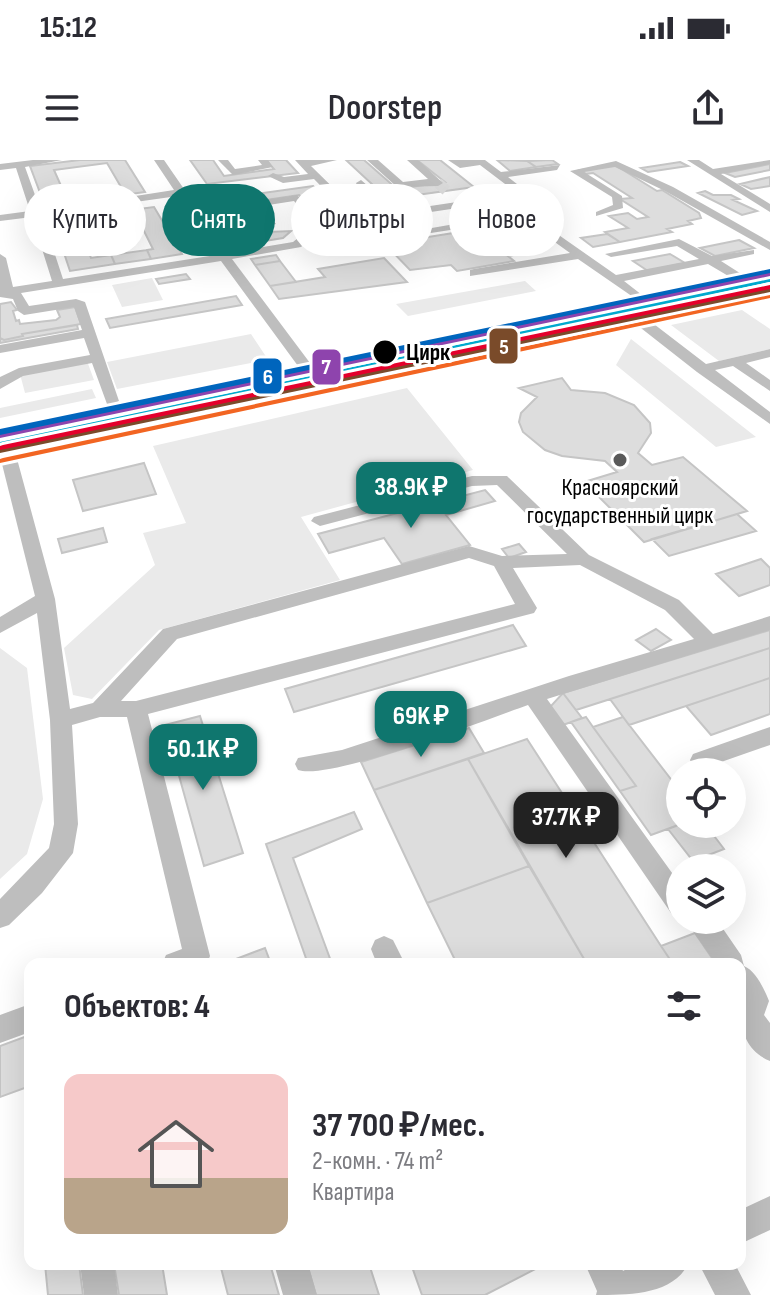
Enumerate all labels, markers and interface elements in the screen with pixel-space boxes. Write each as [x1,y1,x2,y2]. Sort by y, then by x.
text: 15:12 [40,10,97,46]
icon: menu [40,86,84,130]
icon: share [686,86,730,130]
text: Doorstep [328,87,442,130]
chip: Купить [24,184,146,256]
chip: Снять [162,184,275,256]
chip: Фильтры [291,184,433,256]
chip: Новое [449,184,564,256]
line badge: 5 [488,327,519,365]
text: 5 [499,334,509,361]
marker: Цирк [371,338,399,366]
place label: Цирк [406,338,451,367]
line badge: 7 [311,348,342,386]
text: 7 [321,354,331,381]
line badge: 6 [252,357,283,395]
text: 6 [263,364,273,391]
marker: Красноярский государственный цирк [611,451,629,469]
pin: 38.9K ₽ [337,462,485,530]
text: 38.9K ₽ [374,472,448,503]
place label: Красноярский государственный цирк [527,473,714,530]
pin: 69K ₽ [365,691,477,759]
text: 69K ₽ [393,701,449,732]
pin: 50.1K ₽ [129,724,277,792]
text: 50.1K ₽ [167,734,239,765]
map controls [666,758,746,934]
button: locate [666,758,746,838]
pin: 37.7K ₽ [492,792,640,860]
text: 37.7K ₽ [531,802,601,833]
button: layers [666,854,746,934]
icon: filters [662,984,706,1028]
text: Объектов: 4 [64,986,210,1027]
text: 37 700 ₽/мес. [312,1105,485,1146]
icon: home [128,1106,224,1202]
text: 2-комн. · 74 m² [312,1146,443,1177]
text: Квартира [312,1177,395,1208]

